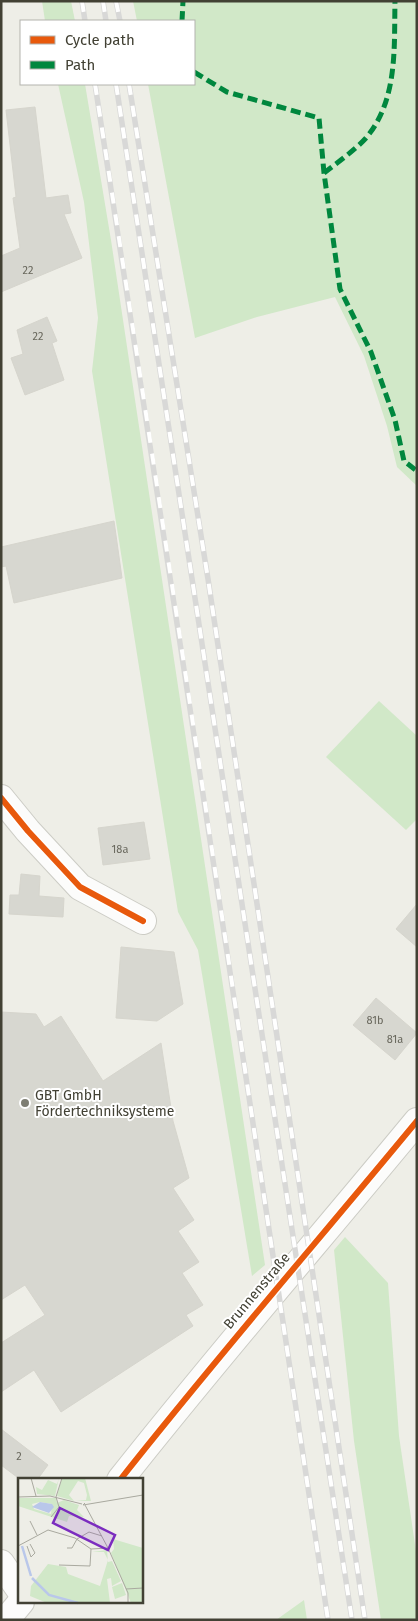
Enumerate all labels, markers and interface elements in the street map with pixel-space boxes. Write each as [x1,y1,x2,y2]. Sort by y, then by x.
legend [20,20,195,85]
text: Cycle path [65,31,135,49]
text: Path [65,56,95,74]
house number: 22 [23,264,33,277]
house number: 22 [33,330,43,343]
house number: 18a [112,843,128,856]
house number: 81b [366,1014,384,1027]
house number: 81a [387,1033,403,1046]
place label: GBT GmbH Fördertechniksysteme [35,1087,174,1120]
marker: GBT GmbH Fördertechniksysteme [19,1097,31,1109]
street label: Brunnenstraße [220,1249,294,1333]
house number: 2 [16,1450,22,1463]
inset map [18,1478,142,1604]

